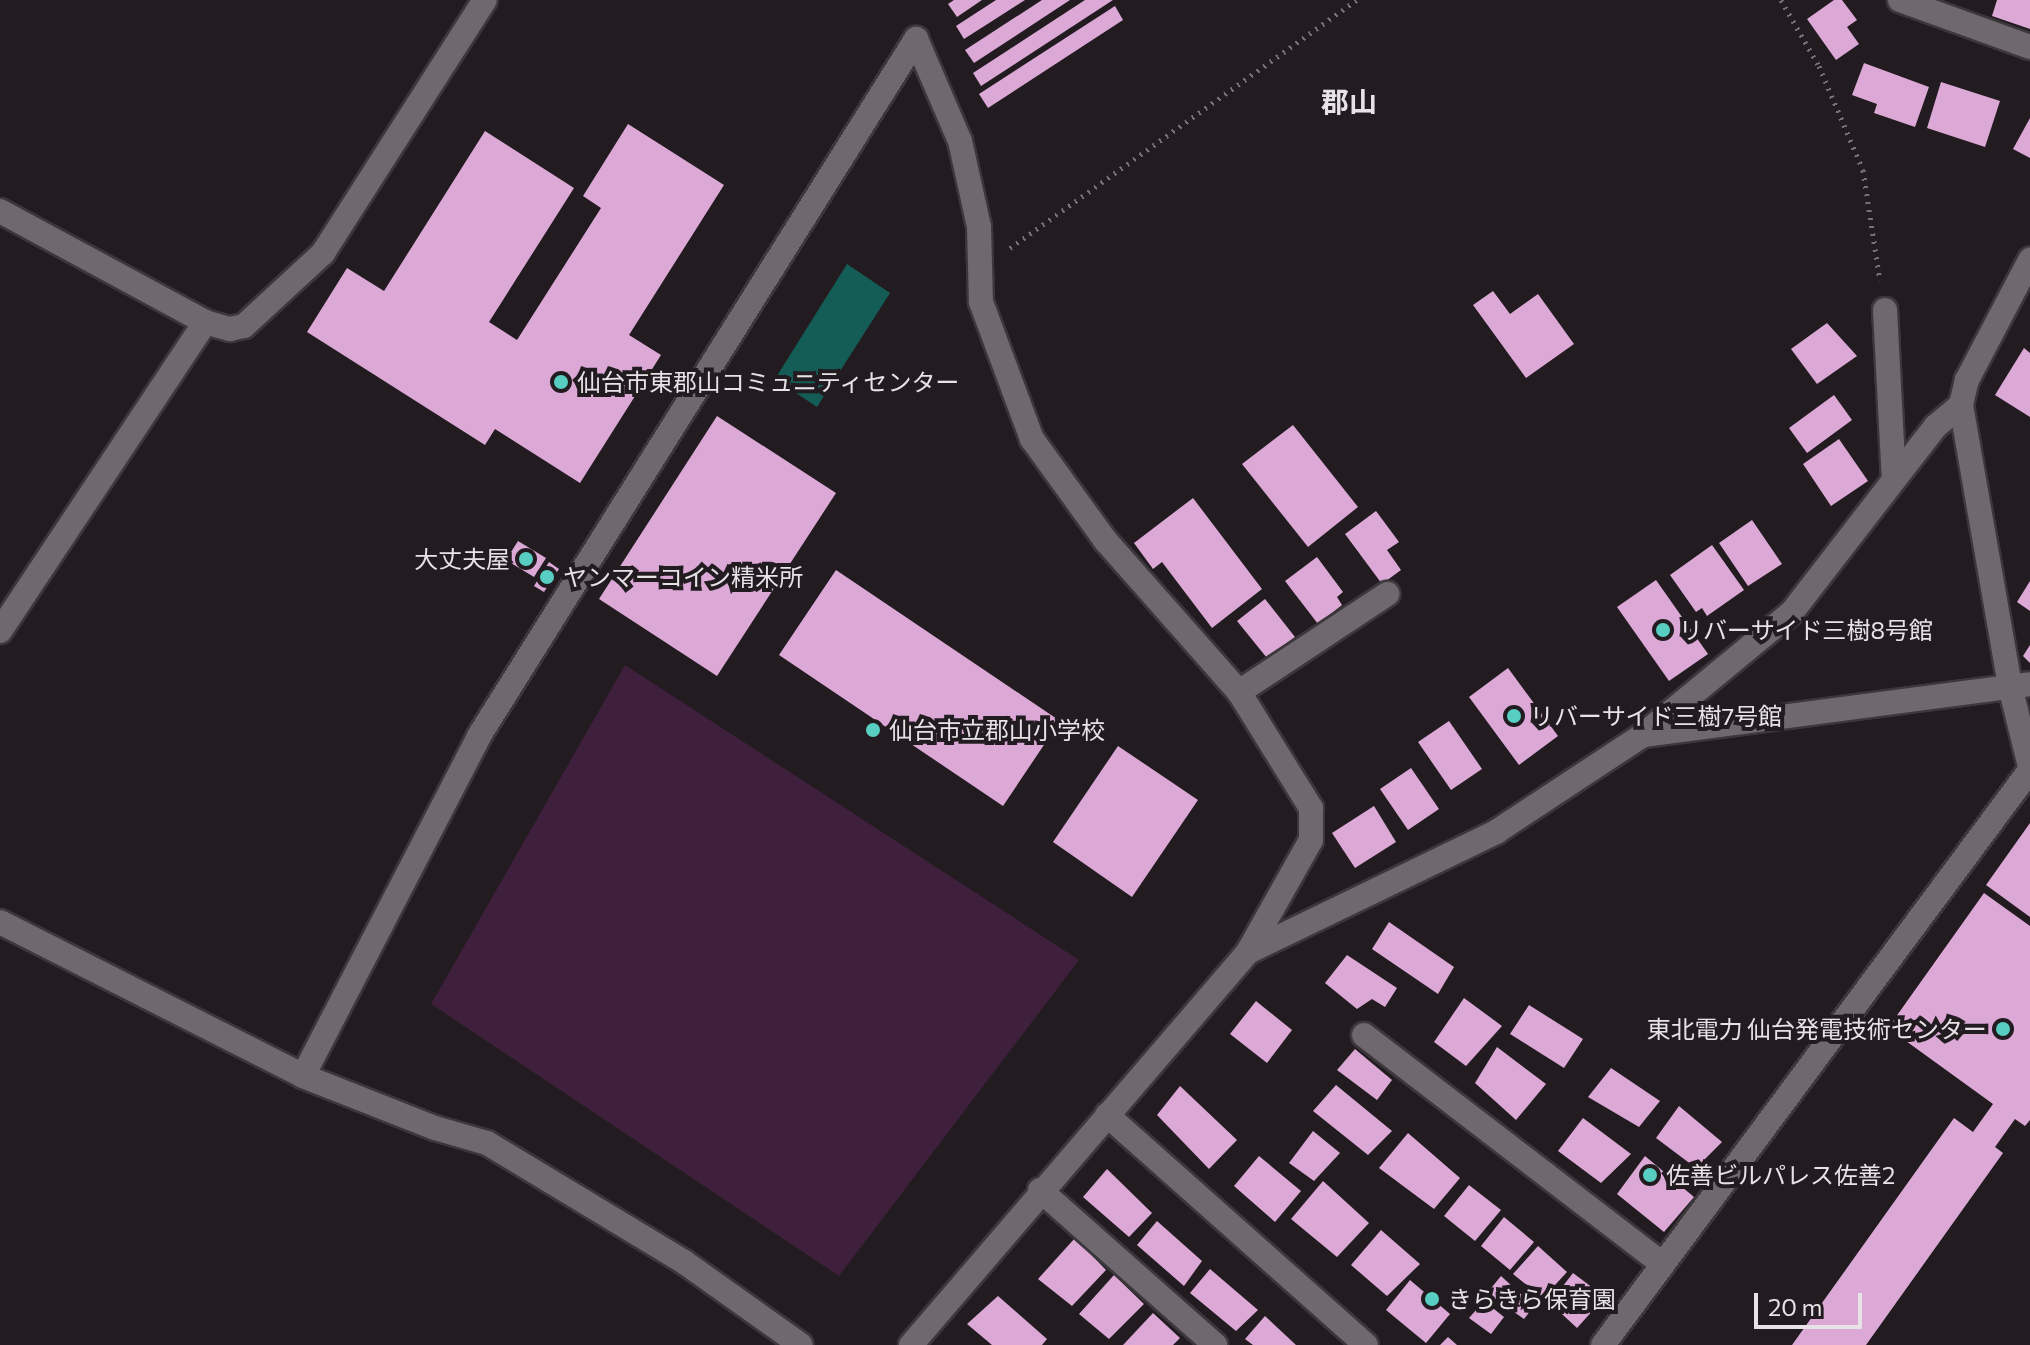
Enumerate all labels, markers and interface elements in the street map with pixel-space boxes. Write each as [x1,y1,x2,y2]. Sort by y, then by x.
district label: 郡山 [1321,84,1377,118]
place label: 仙台市東郡山コミュニティセンター [577,368,961,396]
marker: 仙台市東郡山コミュニティセンター [552,373,570,391]
place label: 大丈夫屋 [414,545,510,573]
marker: 大丈夫屋 [517,550,535,568]
place label: ヤンマーコイン精米所 [563,563,803,591]
marker: ヤンマーコイン精米所 [538,568,556,586]
place label: リバーサイド三樹8号館 [1679,616,1934,644]
marker: リバーサイド三樹8号館 [1654,621,1672,639]
place label: リバーサイド三樹7号館 [1530,702,1783,730]
marker: リバーサイド三樹7号館 [1505,707,1523,725]
place label: 仙台市立郡山小学校 [889,716,1105,744]
marker: 仙台市立郡山小学校 [864,721,882,739]
place label: 東北電力 仙台発電技術センター [1646,1015,1987,1043]
marker: 東北電力 仙台発電技術センター [1994,1020,2012,1038]
place label: 佐善ビルパレス佐善2 [1666,1161,1895,1189]
marker: 佐善ビルパレス佐善2 [1641,1166,1659,1184]
scale bar [1758,1277,1866,1327]
place label: きらきら保育園 [1448,1285,1616,1313]
marker: きらきら保育園 [1423,1290,1441,1308]
text: 20 m [1768,1292,1822,1321]

